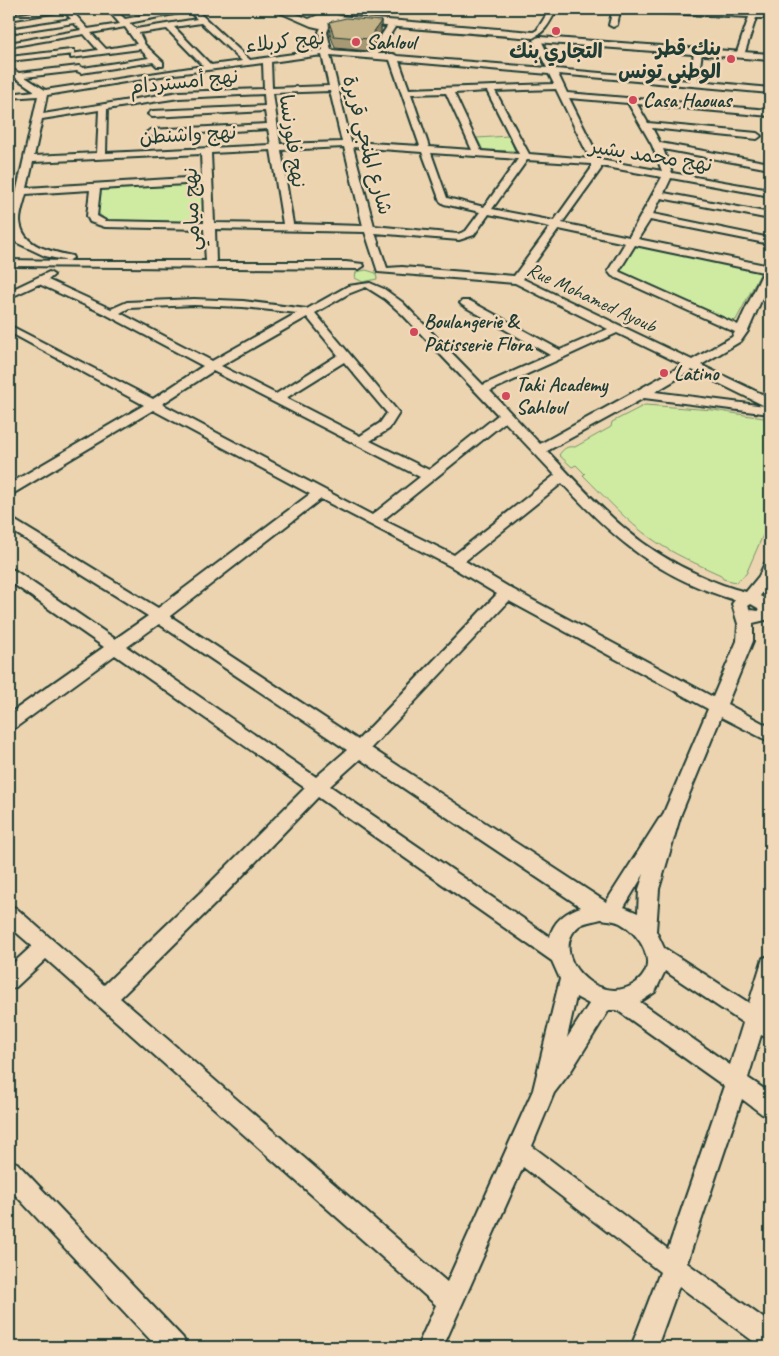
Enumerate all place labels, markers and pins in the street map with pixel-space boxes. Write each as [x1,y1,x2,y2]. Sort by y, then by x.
marker: التجاري بنك [550,25,562,37]
place label: Sahloul [366,30,419,55]
marker: Sahloul [350,36,362,48]
place label: بنك قطر الوطني تونس [618,36,721,89]
place label: التجاري بنك [509,39,603,67]
marker: بنك قطر الوطني تونس [725,53,737,65]
place label: Casa Haouas [643,88,733,113]
marker: Casa Haouas [627,94,639,106]
place label: Boulangerie & Pâtisserie Flora [424,309,533,357]
marker: Boulangerie & Pâtisserie Flora [408,326,420,338]
place label: Latino [674,361,720,386]
marker: Latino [658,367,670,379]
place label: Taki Academy Sahloul [516,372,609,420]
marker: Taki Academy Sahloul [500,390,512,402]

